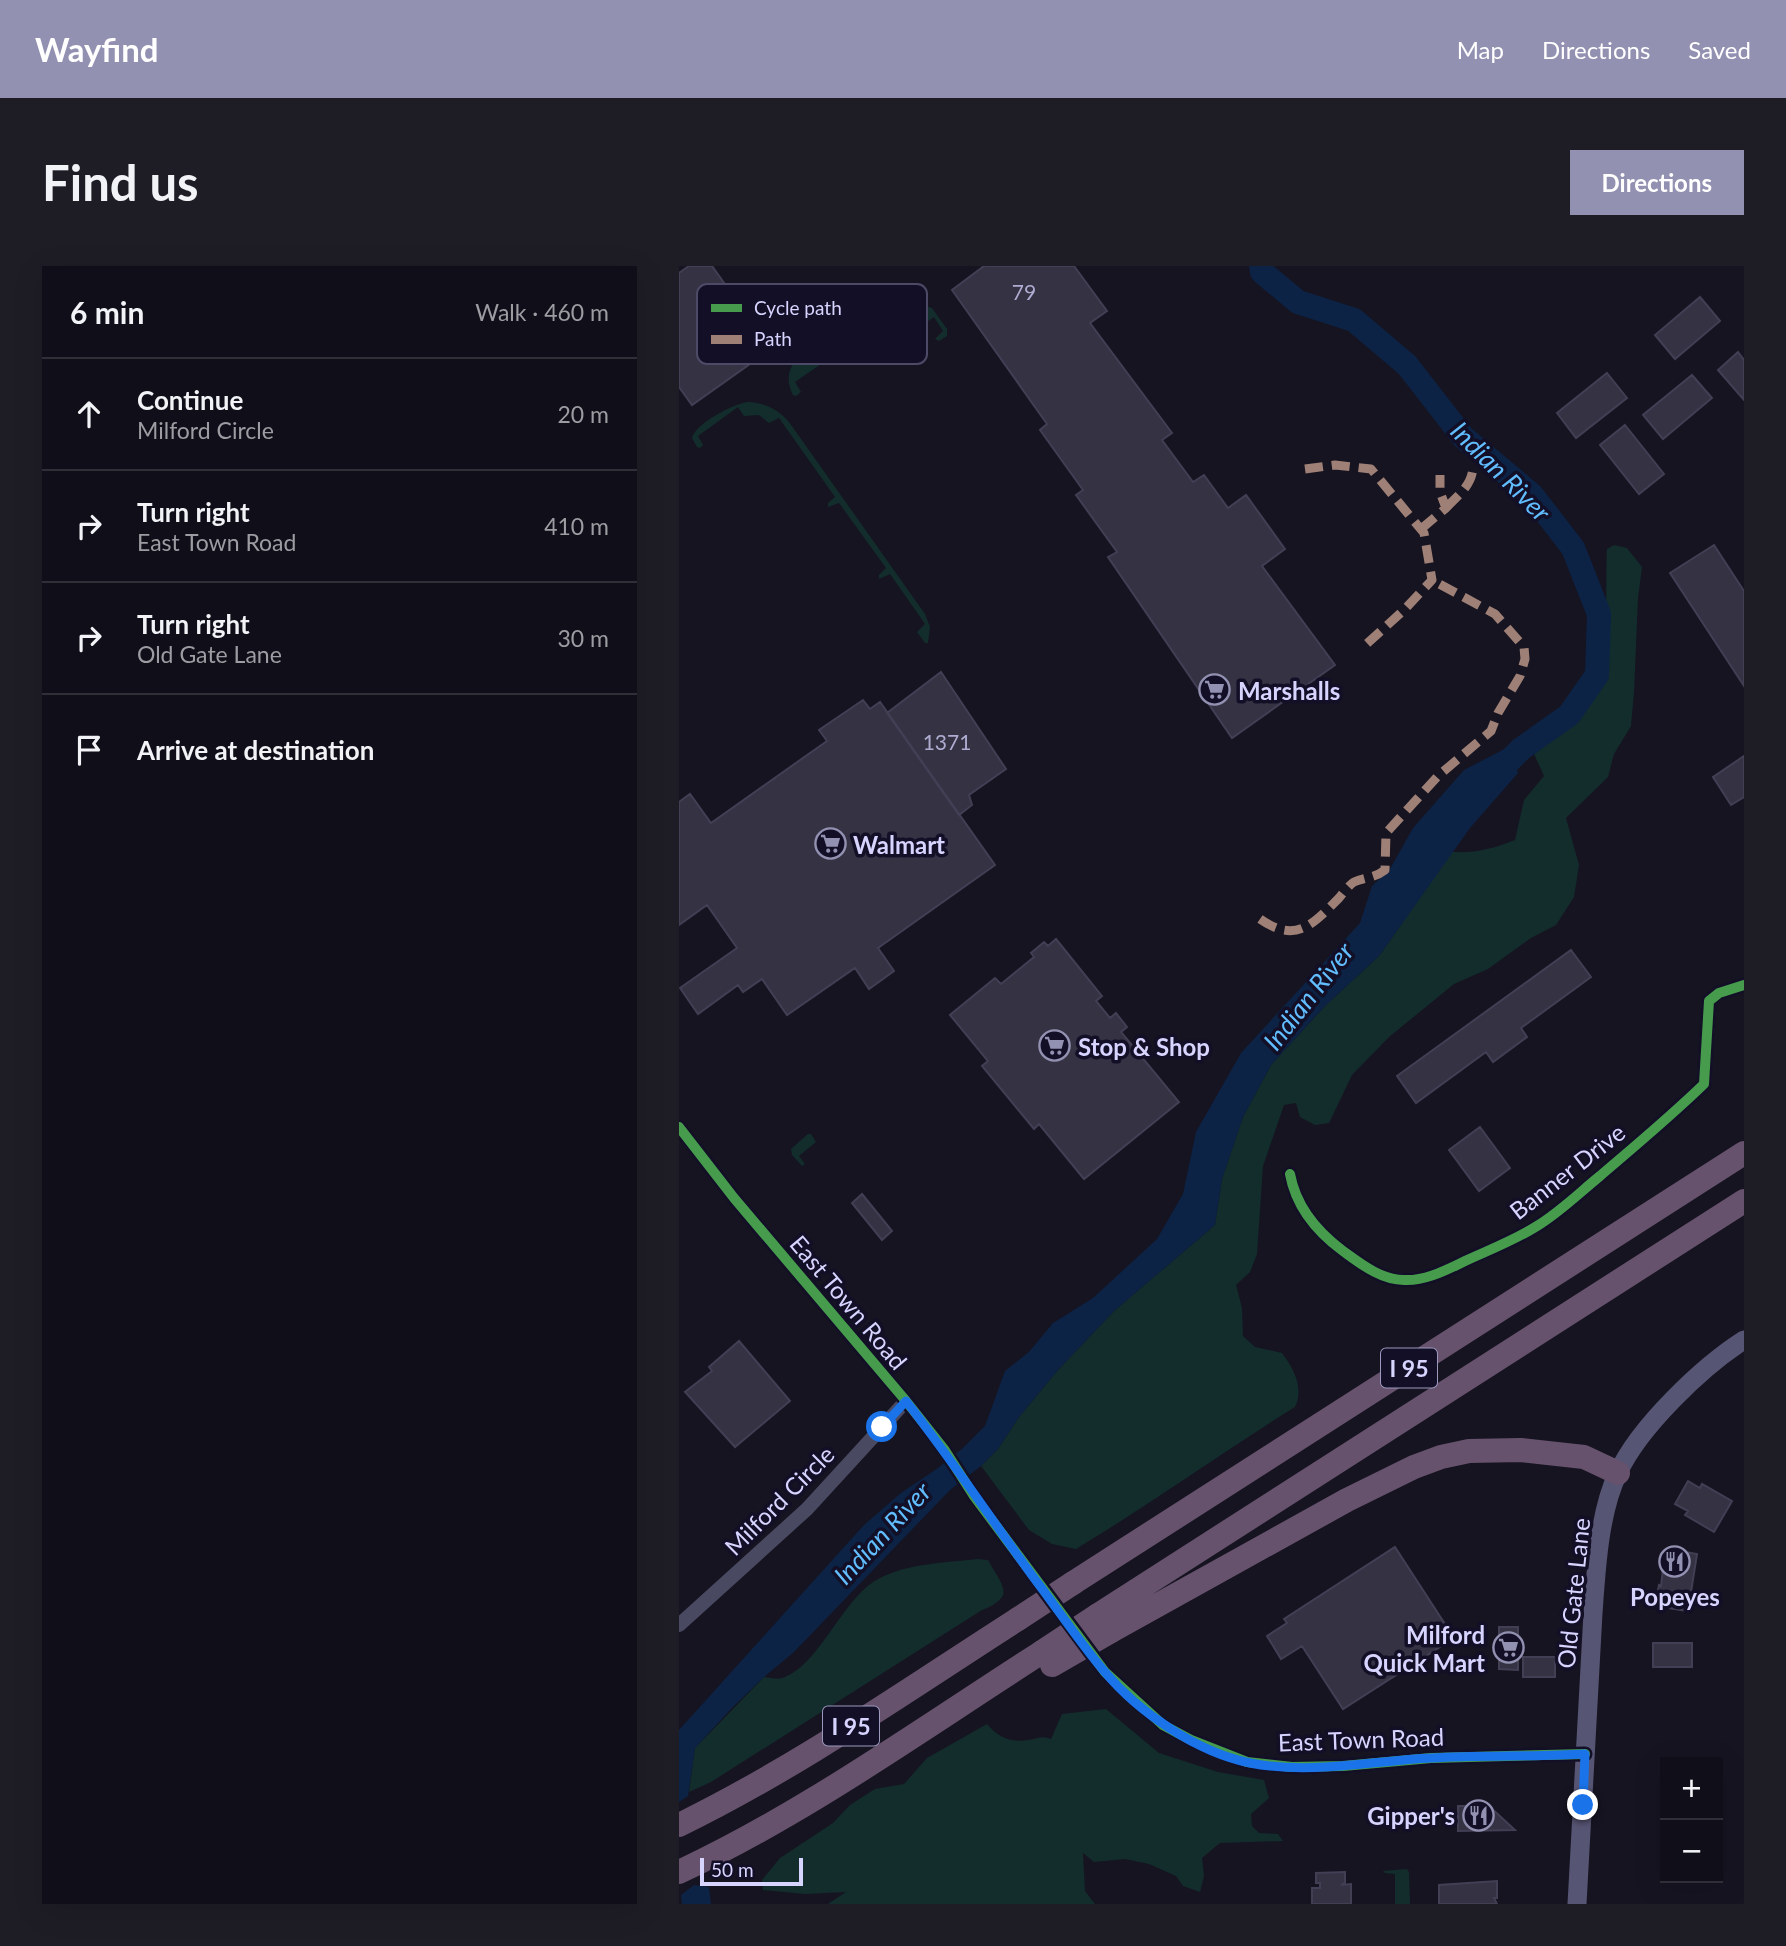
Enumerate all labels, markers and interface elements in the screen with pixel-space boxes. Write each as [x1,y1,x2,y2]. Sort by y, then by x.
text: Wayfind [35,29,159,69]
text: Map [1457,35,1504,64]
text: Directions [1542,35,1650,64]
text: Saved [1688,35,1751,64]
button: Directions [1570,150,1744,215]
text: Find us [42,153,199,211]
house number: 79 [1012,279,1036,304]
legend [697,284,927,364]
text: 6 min [70,294,144,330]
text: Cycle path [754,296,842,319]
text: Walk · 460 m [475,298,609,326]
text: Path [754,327,792,350]
text: Continue [137,384,243,416]
icon: ahead [70,395,108,433]
text: 20 m [558,400,609,428]
water label: Indian River [1444,414,1558,528]
text: Milford Circle [137,416,274,444]
text: Turn right [137,496,250,528]
icon: right [70,507,108,545]
text: 410 m [544,512,609,540]
text: East Town Road [137,528,296,556]
text: Turn right [137,608,250,640]
icon: right [70,619,108,657]
text: 30 m [558,624,609,652]
text: Old Gate Lane [137,640,282,668]
supermarket icon: Marshalls [1198,673,1232,707]
place label: Marshalls [1238,676,1340,705]
house number: 1371 [923,729,971,754]
icon: arrive [70,731,108,769]
text: Arrive at destination [137,734,374,766]
supermarket icon: Walmart [813,827,847,861]
place label: Walmart [853,830,945,859]
water label: Indian River [1256,935,1361,1056]
supermarket icon: Stop & Shop [1038,1029,1072,1063]
place label: Stop & Shop [1078,1032,1210,1061]
street label: Banner Drive [1504,1117,1630,1225]
street label: East Town Road [784,1229,914,1375]
road number: I 95 [1381,1348,1437,1387]
route start [866,1411,897,1442]
street label: Milford Circle [718,1439,840,1561]
water label: Indian River [827,1475,938,1591]
street label: Old Gate Lane [1551,1516,1595,1670]
restaurant icon: Popeyes [1658,1545,1692,1579]
place label: Popeyes [1630,1582,1720,1611]
place label: Milford Quick Mart [1363,1620,1485,1677]
supermarket icon: Milford Quick Mart [1491,1631,1525,1665]
road number: I 95 [823,1707,879,1746]
street label: East Town Road [1277,1722,1445,1756]
map controls [1660,1757,1723,1883]
button: + [1660,1757,1723,1820]
route end [1567,1789,1598,1820]
restaurant icon: Gipper's [1461,1798,1495,1832]
place label: Gipper's [1367,1801,1455,1830]
button: − [1660,1820,1723,1883]
scale bar [700,1855,803,1887]
text: 50 m [711,1858,754,1881]

